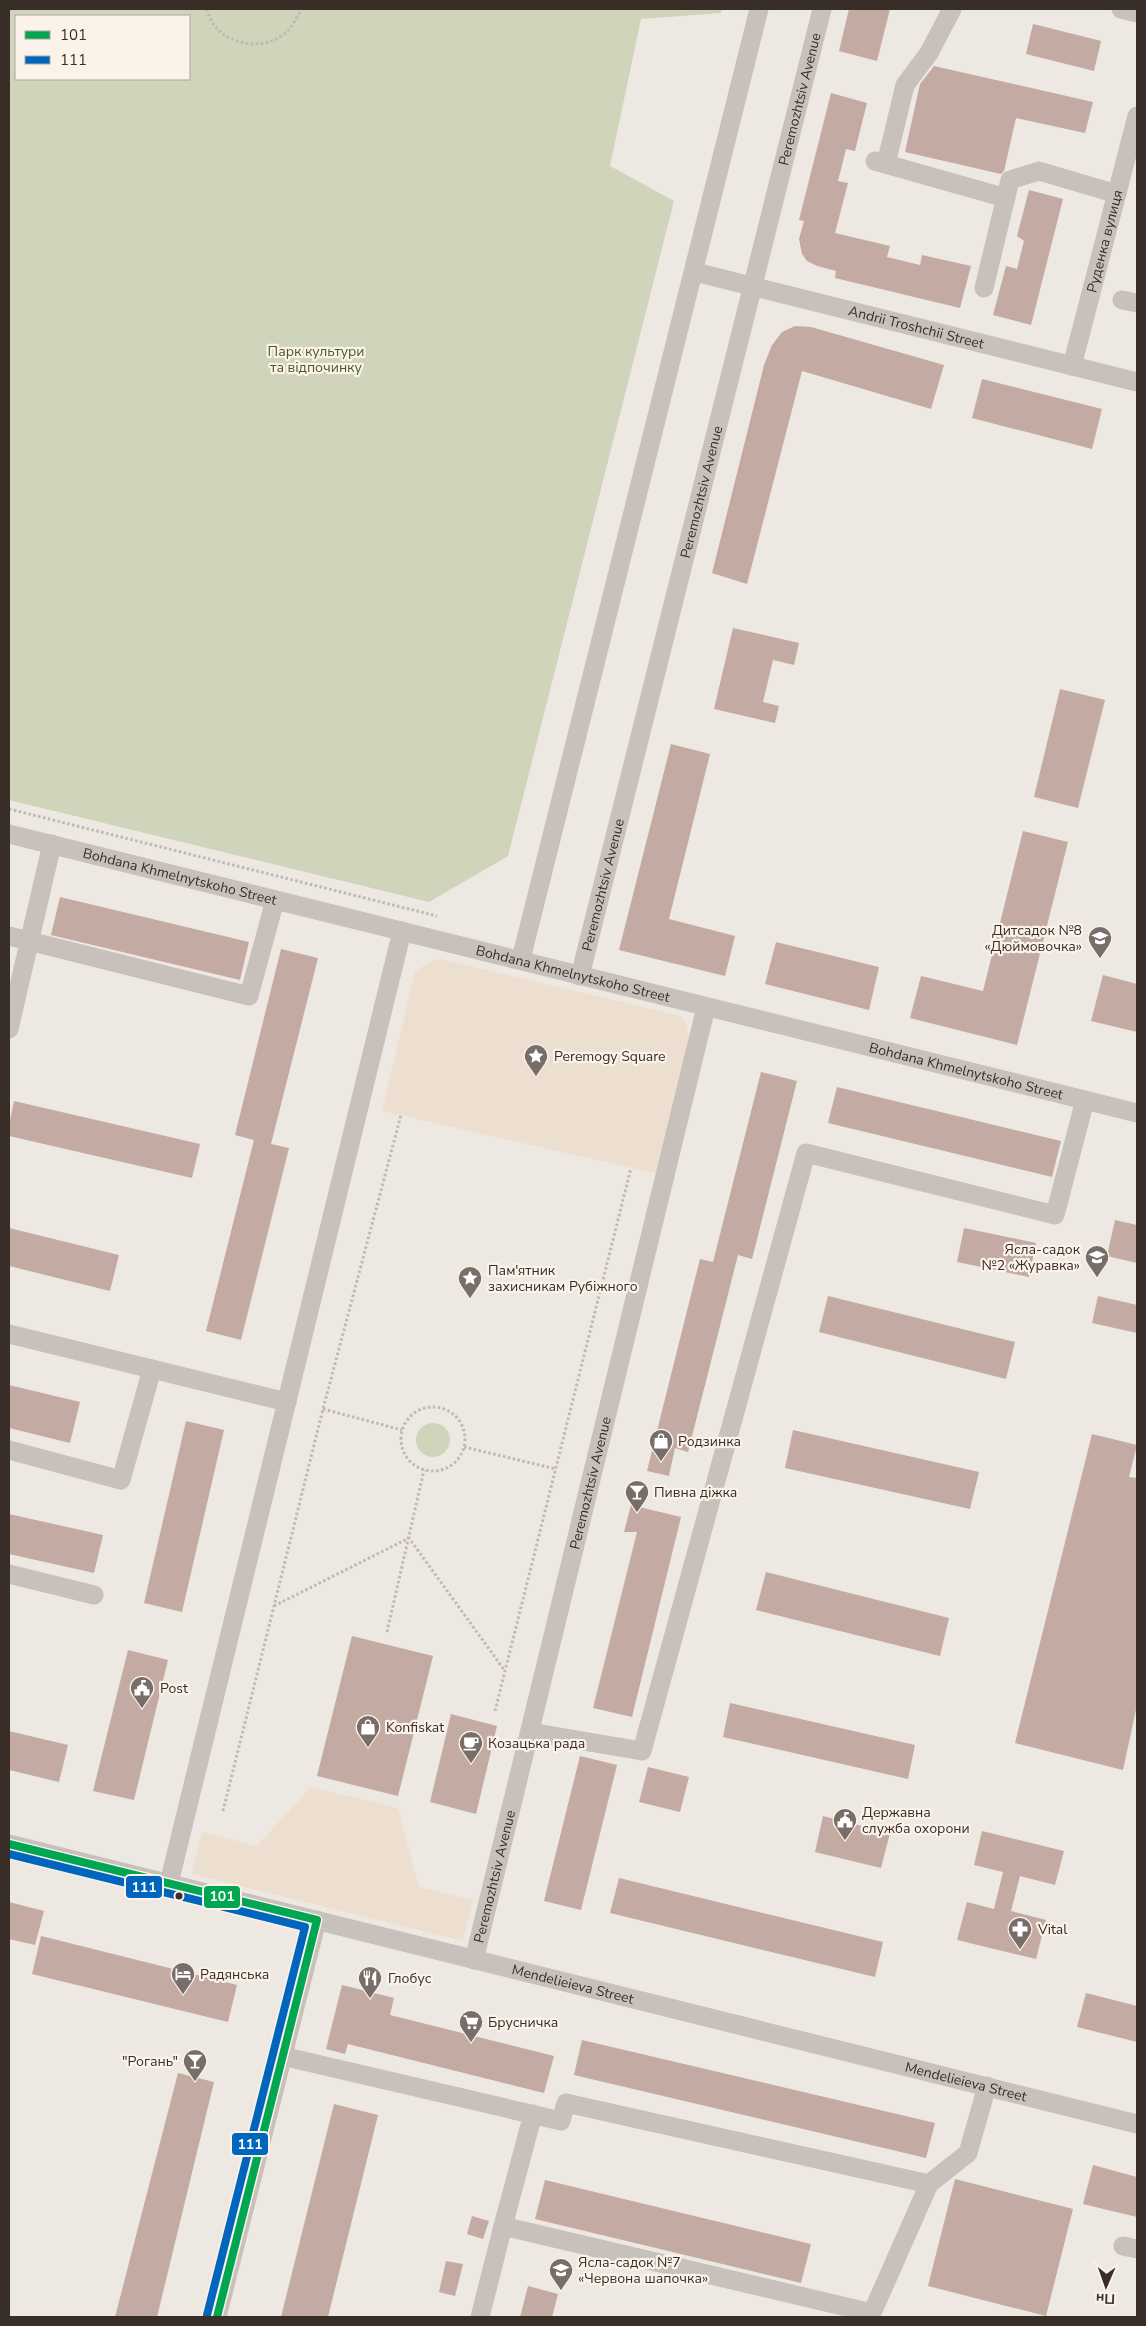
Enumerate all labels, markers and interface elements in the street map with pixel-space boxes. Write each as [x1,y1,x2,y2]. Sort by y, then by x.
legend [15,15,190,80]
text: 101 [60,25,87,45]
street label: Peremozhtsiv Avenue [774,31,825,167]
text: 111 [60,50,87,70]
street label: Руденка вулиця [1082,188,1127,295]
street label: Andrii Troshchii Street [846,301,986,353]
park label: Парк культури та відпочинку [268,342,364,377]
street label: Peremozhtsiv Avenue [675,424,727,560]
street label: Peremozhtsiv Avenue [577,817,629,953]
street label: Bohdana Khmelnytskoho Street [81,843,279,909]
place label: Дитсадок №8 «Дюймовочка» [984,921,1082,956]
school or university icon: Дитсадок №8 «Дюймовочка» [1087,925,1113,959]
street label: Bohdana Khmelnytskoho Street [474,940,672,1007]
street label: Bohdana Khmelnytskoho Street [867,1038,1065,1104]
place icon: Peremogy Square [523,1043,549,1077]
place label: Peremogy Square [554,1047,666,1066]
place label: Ясла-садок №2 «Журавка» [982,1240,1081,1275]
school or university icon: Ясла-садок №2 «Журавка» [1084,1244,1110,1278]
place label: Пам'ятник захисникам Рубіжного [488,1261,638,1296]
place icon: Пам'ятник захисникам Рубіжного [457,1265,483,1299]
street label: Peremozhtsiv Avenue [565,1415,615,1551]
shop icon: Родзинка [648,1428,674,1462]
place label: Родзинка [678,1432,741,1451]
bar icon: Пивна діжка [624,1479,650,1513]
place label: Пивна діжка [654,1483,737,1502]
public building icon: Post [129,1675,155,1709]
place label: Post [160,1679,188,1698]
shop icon: Konfiskat [355,1714,381,1748]
place label: Konfiskat [386,1718,444,1737]
cafe icon: Козацька рада [458,1730,484,1764]
place label: Козацька рада [488,1734,585,1753]
place label: Державна служба охорони [862,1803,970,1838]
public building icon: Державна служба охорони [832,1807,858,1841]
street label: Peremozhtsiv Avenue [469,1808,520,1945]
line badge: 111 [125,1875,163,1899]
text: 111 [131,1878,157,1897]
line badge: 101 [203,1885,241,1909]
text: 101 [209,1887,235,1906]
unlabelled marker [174,1891,184,1901]
pharmacy icon: Vital [1007,1916,1033,1950]
place label: Vital [1037,1920,1068,1939]
street label: Mendelieieva Street [510,1960,636,2008]
hotel icon: Радянська [170,1961,196,1995]
place label: Радянська [200,1965,269,1984]
restaurant icon: Глобус [357,1965,383,1999]
place label: Глобус [388,1969,432,1988]
supermarket icon: Брусничка [458,2009,484,2043]
place label: Брусничка [488,2013,558,2032]
bar icon: "Рогань" [182,2048,208,2082]
place label: "Рогань" [122,2052,178,2071]
street label: Mendelieieva Street [903,2057,1029,2106]
line badge: 111 [231,2132,269,2156]
text: 111 [237,2135,263,2154]
place label: Ясла-садок №7 «Червона шапочка» [578,2253,708,2288]
school or university icon: Ясла-садок №7 «Червона шапочка» [548,2257,574,2291]
north arrow [1081,2261,1131,2311]
text: Пн [1096,2289,1116,2308]

